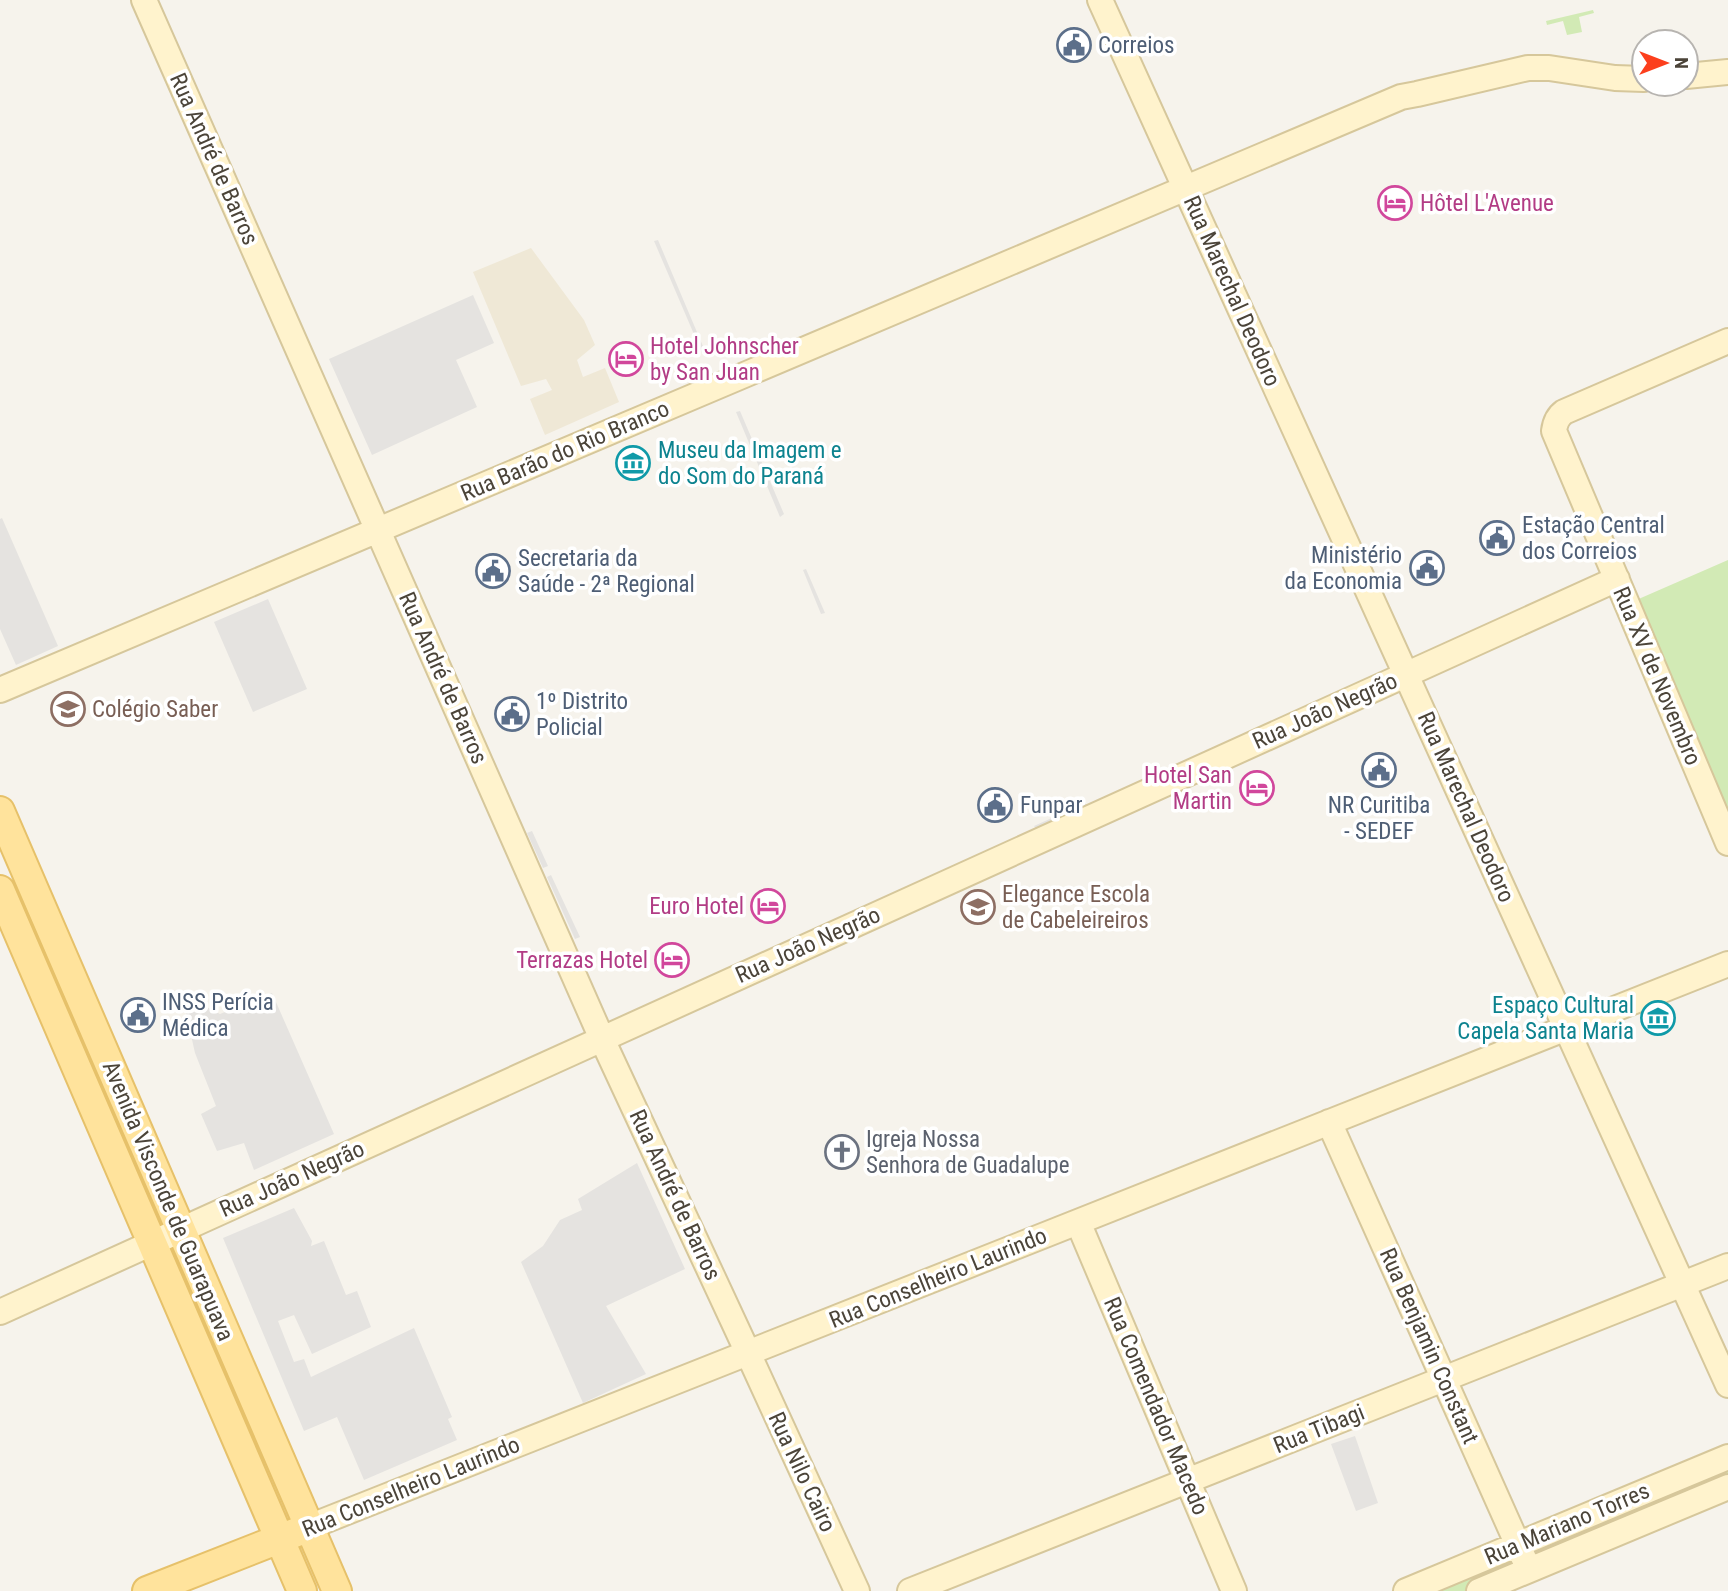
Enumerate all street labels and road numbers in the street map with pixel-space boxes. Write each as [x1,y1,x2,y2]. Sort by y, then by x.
street label: Rua André de Barros [164,69,264,249]
street label: Rua Marechal Deodoro [1178,192,1286,390]
street label: Rua Barão do Rio Branco [457,395,673,507]
street label: Rua XV de Novembro [1607,583,1707,769]
street label: Rua André de Barros [393,588,493,768]
street label: Rua João Negrão [1248,667,1402,755]
street label: Rua Marechal Deodoro [1412,708,1520,906]
street label: Rua João Negrão [731,901,885,989]
street label: Avenida Visconde de Guarapuava [97,1057,239,1345]
street label: Rua André de Barros [624,1105,726,1285]
street label: Rua João Negrão [215,1135,369,1223]
street label: Rua Conselheiro Laurindo [825,1222,1051,1334]
street label: Rua Benjamin Constant [1374,1244,1484,1448]
street label: Rua Comendador Macedo [1098,1293,1214,1519]
street label: Rua Tibagi [1270,1399,1368,1459]
street label: Rua Nilo Cairo [763,1408,841,1536]
street label: Rua Conselheiro Laurindo [298,1431,524,1543]
street label: Rua Mariano Torres [1481,1477,1653,1571]

